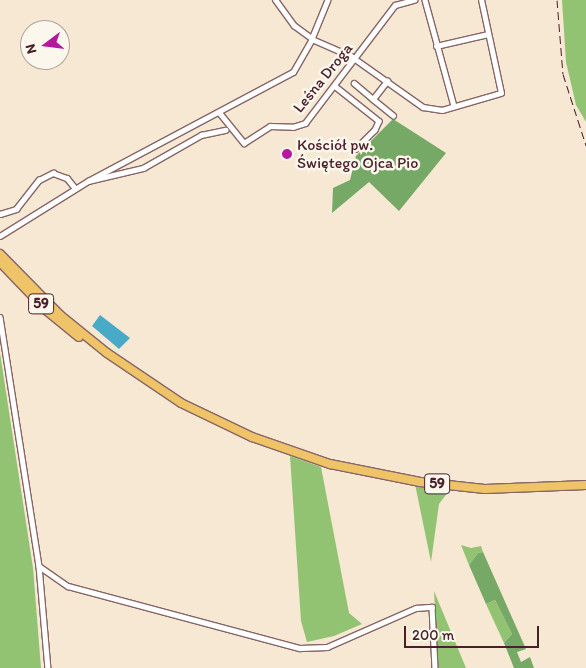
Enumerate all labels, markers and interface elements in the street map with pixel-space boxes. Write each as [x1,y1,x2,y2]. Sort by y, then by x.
north arrow [20,20,70,70]
street label: Leśna Droga [289,39,357,117]
text: N [22,42,40,56]
place label: Kościół pw. Świętego Ojca Pio [297,135,418,173]
marker: Kościół pw. Świętego Ojca Pio [281,148,293,160]
road number: 59 [27,292,55,316]
road number: 59 [423,472,451,496]
scale bar [406,616,541,648]
text: 200 m [412,626,454,644]

